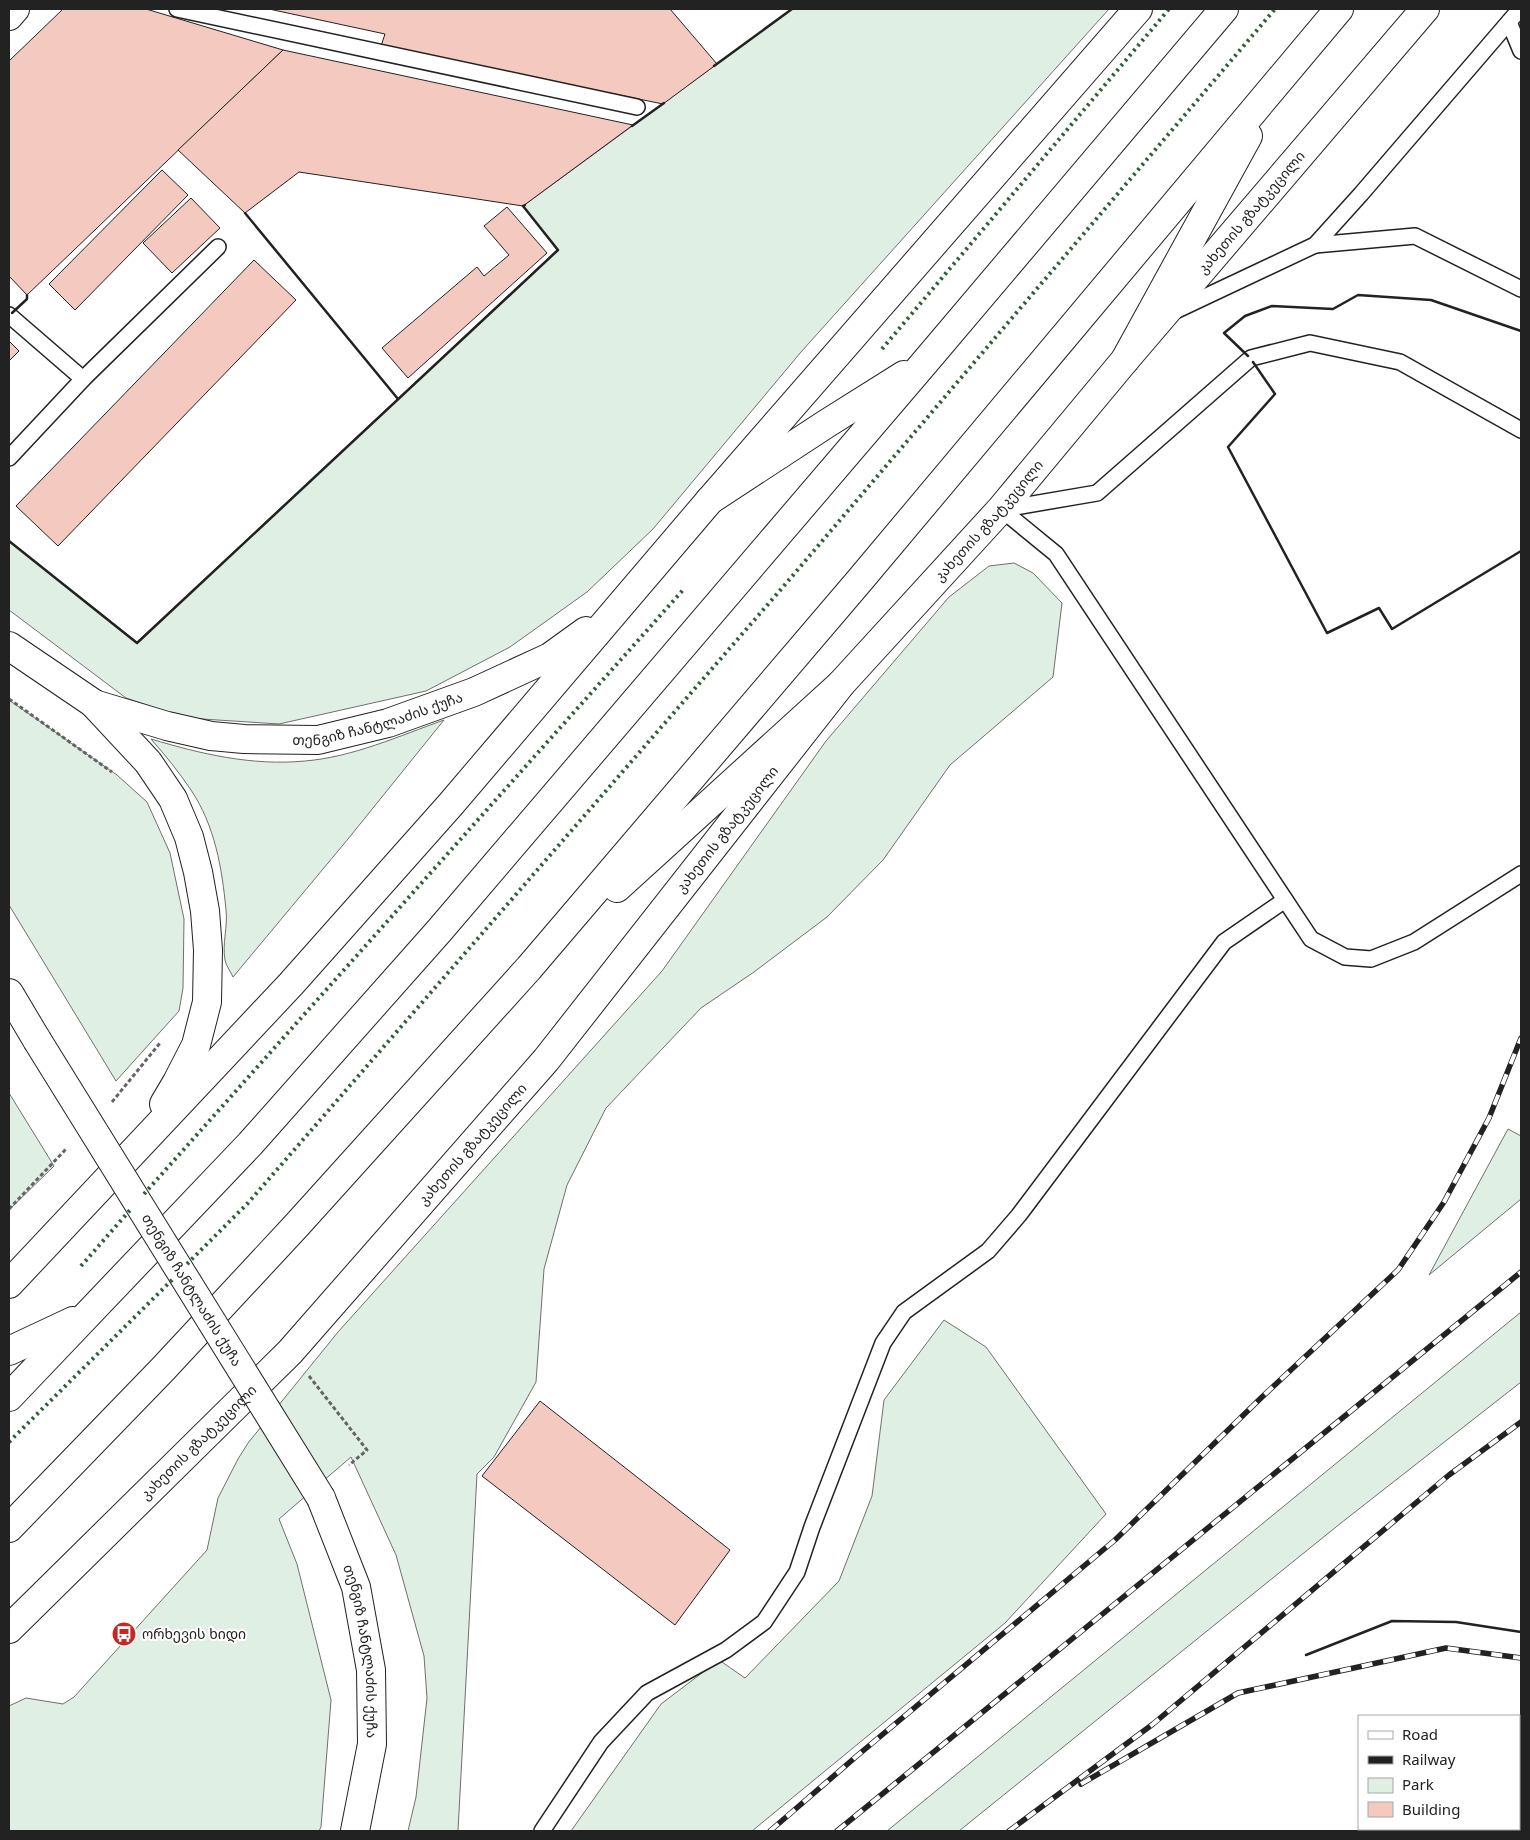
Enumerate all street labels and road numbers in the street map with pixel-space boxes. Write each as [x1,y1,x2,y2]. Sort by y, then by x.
street label: კახეთის გზატკეცილი [1193,146,1309,278]
street label: კახეთის გზატკეცილი [929,456,1047,585]
street label: თენგიზ ჩანტლაძის ქუჩა [292,687,465,749]
street label: კახეთის გზატკეცილი [671,762,782,896]
street label: კახეთის გზატკეცილი [413,1079,531,1209]
street label: თენგიზ ჩანტლაძის ქუჩა [138,1210,247,1370]
street label: კახეთის გზატკეცილი [136,1380,260,1504]
street label: თენგიზ ჩანტლაძის ქუჩა [339,1561,382,1738]

